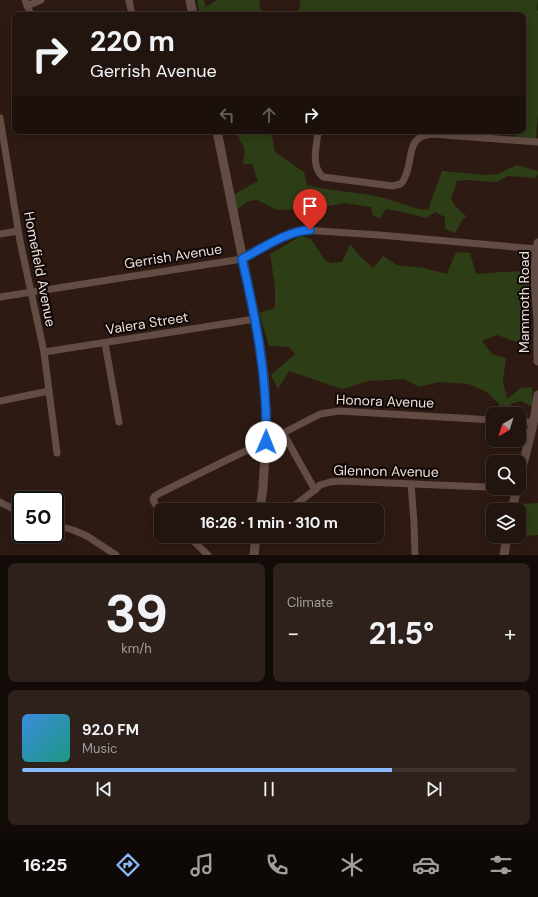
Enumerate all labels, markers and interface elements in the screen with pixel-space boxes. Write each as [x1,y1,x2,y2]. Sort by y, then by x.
text: 220 m [90,23,175,60]
icon: right [24,28,76,80]
text: Gerrish Avenue [90,59,217,83]
icon: left [216,104,238,126]
icon: ahead [258,104,280,126]
icon: right [300,104,322,126]
pin [293,189,327,230]
icon: arrive [299,195,321,217]
street label: Homefield Avenue [20,210,60,328]
street label: Gerrish Avenue [123,239,223,273]
street label: Mammoth Road [515,251,533,353]
street label: Valera Street [104,308,190,338]
street label: Honora Avenue [336,390,434,412]
north arrow [486,407,526,447]
map controls [486,407,526,543]
position arrow [245,421,287,463]
button: search [486,455,526,495]
street label: Glennon Avenue [333,461,439,481]
speed limit sign: 50 [12,491,64,543]
button: layers [486,503,526,543]
text: 16:26 · 1 min · 310 m [200,513,338,533]
text: 39 [105,580,168,648]
text: Climate [287,594,333,611]
text: 21.5° [369,614,434,653]
text: − [287,619,299,648]
text: + [504,619,516,648]
text: km/h [121,640,152,657]
text: 92.0 FM [82,720,139,740]
text: Music [82,740,117,757]
icon: previous [93,778,115,800]
icon: pause [258,778,280,800]
icon: next [423,778,445,800]
icon: directions [114,851,142,879]
icon: music [188,851,216,879]
icon: phone [263,851,291,879]
icon: climate [338,851,366,879]
icon: car [412,851,440,879]
icon: filters [487,851,515,879]
text: 16:25 [23,853,67,877]

